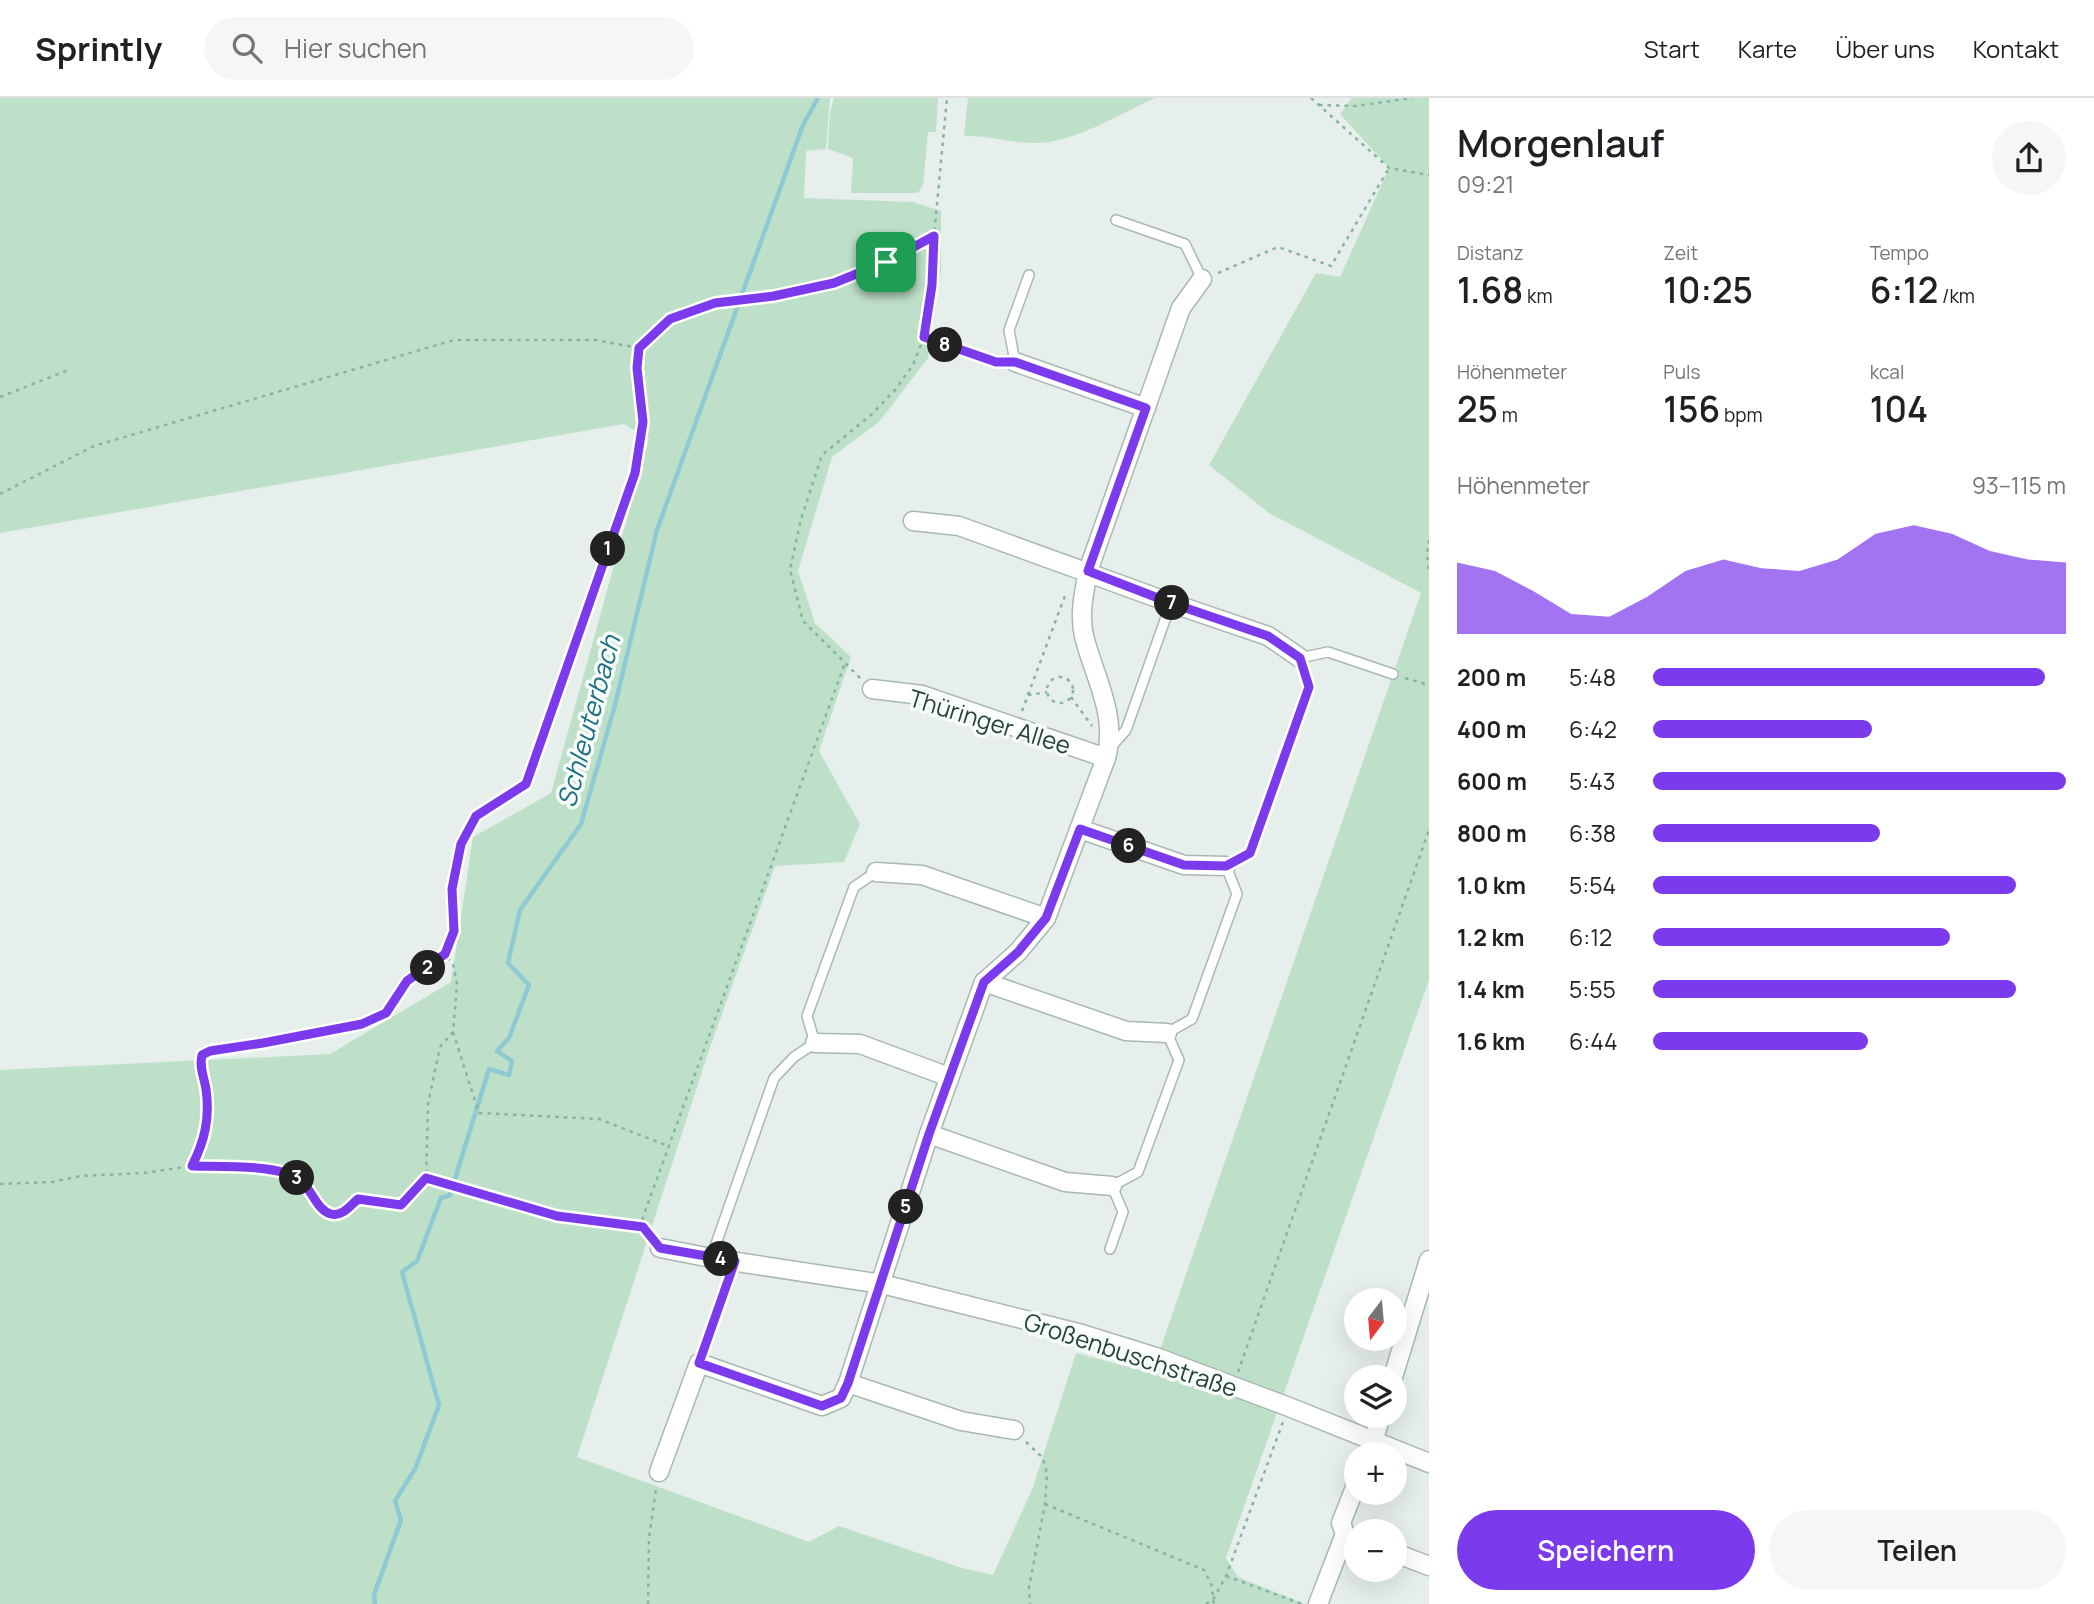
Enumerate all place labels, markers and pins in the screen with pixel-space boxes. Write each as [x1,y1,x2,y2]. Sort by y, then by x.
pin [856,232,916,292]
pin: 8 [928,328,962,362]
pin: 1 [590,532,626,566]
pin: 7 [1154,586,1190,620]
pin: 6 [1112,828,1146,864]
pin: 2 [410,950,446,986]
pin: 3 [280,1160,314,1196]
pin: 5 [888,1190,923,1224]
pin: 4 [704,1242,738,1276]

